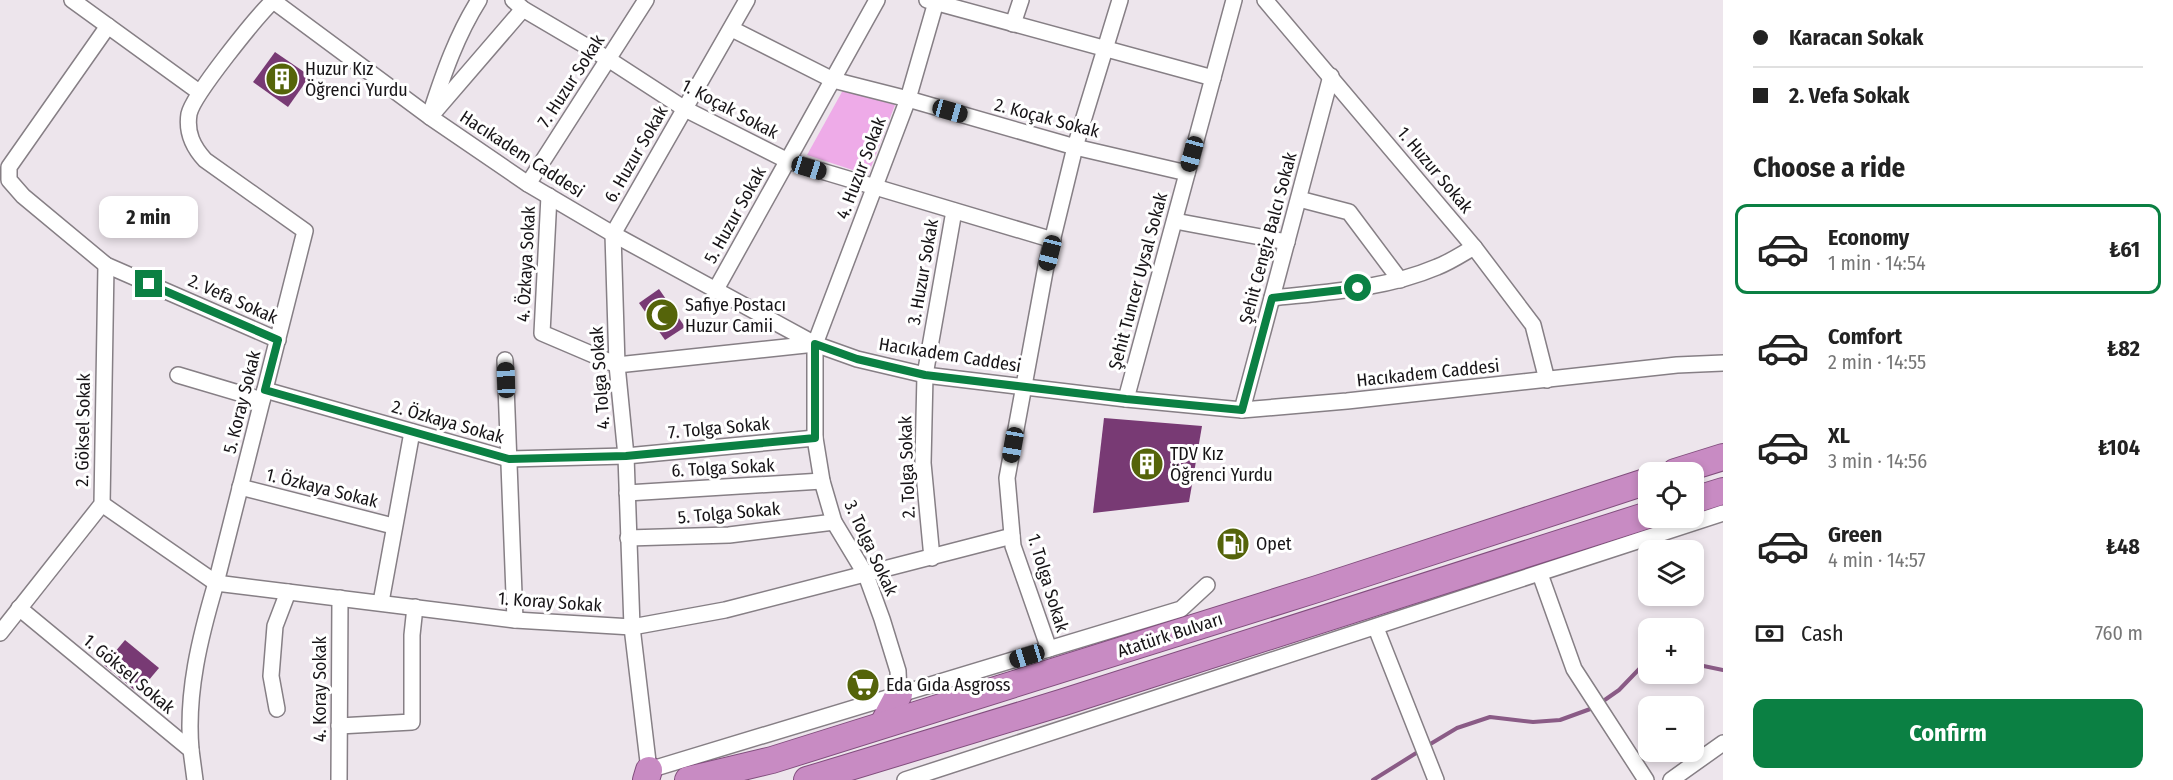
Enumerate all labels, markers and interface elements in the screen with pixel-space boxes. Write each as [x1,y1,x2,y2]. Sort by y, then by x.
text: Karacan Sokak [1789,24,1923,51]
street label: 7. Huzur Sokak [533,30,609,132]
place label: Huzur Kız Öğrenci Yurdu [305,58,408,101]
building icon: Huzur Kız Öğrenci Yurdu [264,61,300,97]
street label: 1. Koçak Sokak [678,74,783,144]
text: 2. Vefa Sokak [1789,82,1909,109]
street label: 2. Koçak Sokak [992,93,1102,143]
car [930,97,970,125]
street label: 6. Huzur Sokak [599,101,673,206]
street label: Hacıkadem Caddesi [456,106,588,202]
street label: 4. Huzur Sokak [831,113,891,222]
street label: 1. Huzur Sokak [1393,122,1478,218]
car [1179,134,1205,174]
street label: Şehit Cengiz Balcı Sokak [1234,149,1302,326]
text: Choose a ride [1753,152,1905,184]
car [789,154,829,182]
street label: 5. Huzur Sokak [699,162,771,267]
street label: Şehit Tuncer Uysal Sokak [1104,189,1172,372]
callout: 2 min [100,197,198,239]
text: 2 min [126,205,171,229]
street label: 4. Özkaya Sokak [512,205,540,323]
street label: 3. Huzur Sokak [903,217,943,327]
icon: car [1756,222,1810,276]
text: Economy [1828,224,1909,251]
car [1037,233,1063,273]
text: ₺61 [2109,236,2140,263]
text: 1 min · 14:54 [1828,251,1926,275]
route end [135,270,162,297]
street label: 2. Vefa Sokak [185,270,282,329]
route start [1344,274,1371,301]
place label: Safiye Postacı Huzur Camii [685,294,786,337]
mosque icon: Safiye Postacı Huzur Camii [644,297,680,333]
icon: car [1756,321,1810,375]
text: Comfort [1828,323,1902,350]
street label: 4. Tolga Sokak [585,325,615,430]
street label: Hacıkadem Caddesi [877,333,1023,377]
text: ₺82 [2107,335,2140,362]
street label: 5. Koray Sokak [219,348,266,456]
text: 2 min · 14:55 [1828,350,1926,374]
street label: Hacıkadem Caddesi [1355,355,1501,391]
car [496,362,516,398]
street label: 2. Göksel Sokak [71,373,95,487]
street label: 2. Özkaya Sokak [389,396,507,449]
street label: 7. Tolga Sokak [667,413,771,443]
street label: 2. Tolga Sokak [894,415,920,519]
icon: car [1756,420,1810,474]
text: XL [1828,422,1850,449]
car [1001,426,1025,464]
text: ₺104 [2098,434,2140,461]
place label: TDV Kız Öğrenci Yurdu [1170,443,1273,486]
building icon: TDV Kız Öğrenci Yurdu [1129,446,1165,482]
text: 3 min · 14:56 [1828,449,1927,473]
street label: 6. Tolga Sokak [671,454,776,482]
map controls [1638,462,1704,762]
button: locate [1638,462,1704,528]
street label: 1. Özkaya Sokak [264,463,381,513]
street label: 3. Tolga Sokak [839,497,903,600]
street label: 5. Tolga Sokak [677,498,782,528]
icon: car [1756,519,1810,573]
text: Green [1828,521,1882,548]
fuel station icon: Opet [1215,526,1251,562]
street label: 1. Tolga Sokak [1023,531,1074,635]
place label: Opet [1256,533,1292,555]
text: ₺48 [2106,533,2140,560]
button: layers [1638,540,1704,606]
text: 4 min · 14:57 [1828,548,1926,572]
street label: 1. Koray Sokak [497,587,603,617]
street label: Atatürk Bulvarı [1115,608,1225,662]
icon: cash [1753,617,1786,650]
button: + [1638,618,1704,684]
text: Cash [1801,620,1844,647]
text: 760 m [2095,621,2143,645]
street label: 1. Göksel Sokak [79,629,180,719]
street label: 4. Koray Sokak [309,636,331,742]
car [1007,642,1047,670]
supermarket icon: Eda Gıda Asgross [845,667,881,703]
place label: Eda Gıda Asgross [886,674,1011,696]
button: − [1638,696,1704,762]
button: Confirm [1753,699,2143,768]

